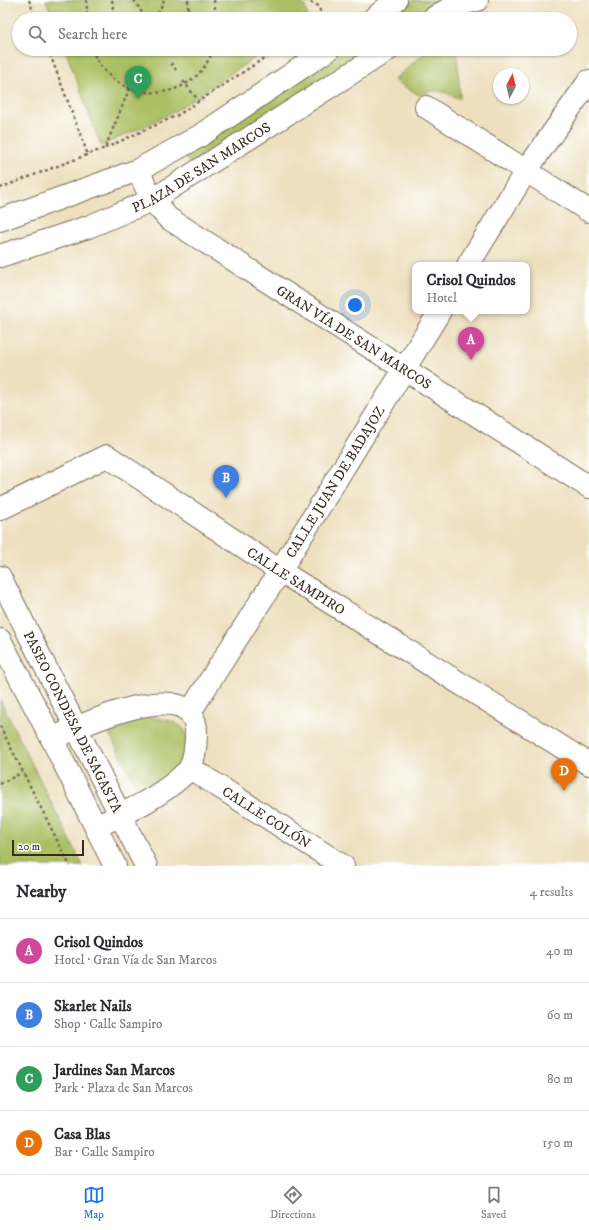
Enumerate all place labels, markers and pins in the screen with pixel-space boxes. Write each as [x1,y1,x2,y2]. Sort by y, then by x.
pin: C [125,66,151,99]
pin: A [458,327,484,360]
pin: B [213,465,239,498]
pin: D [551,758,577,791]

